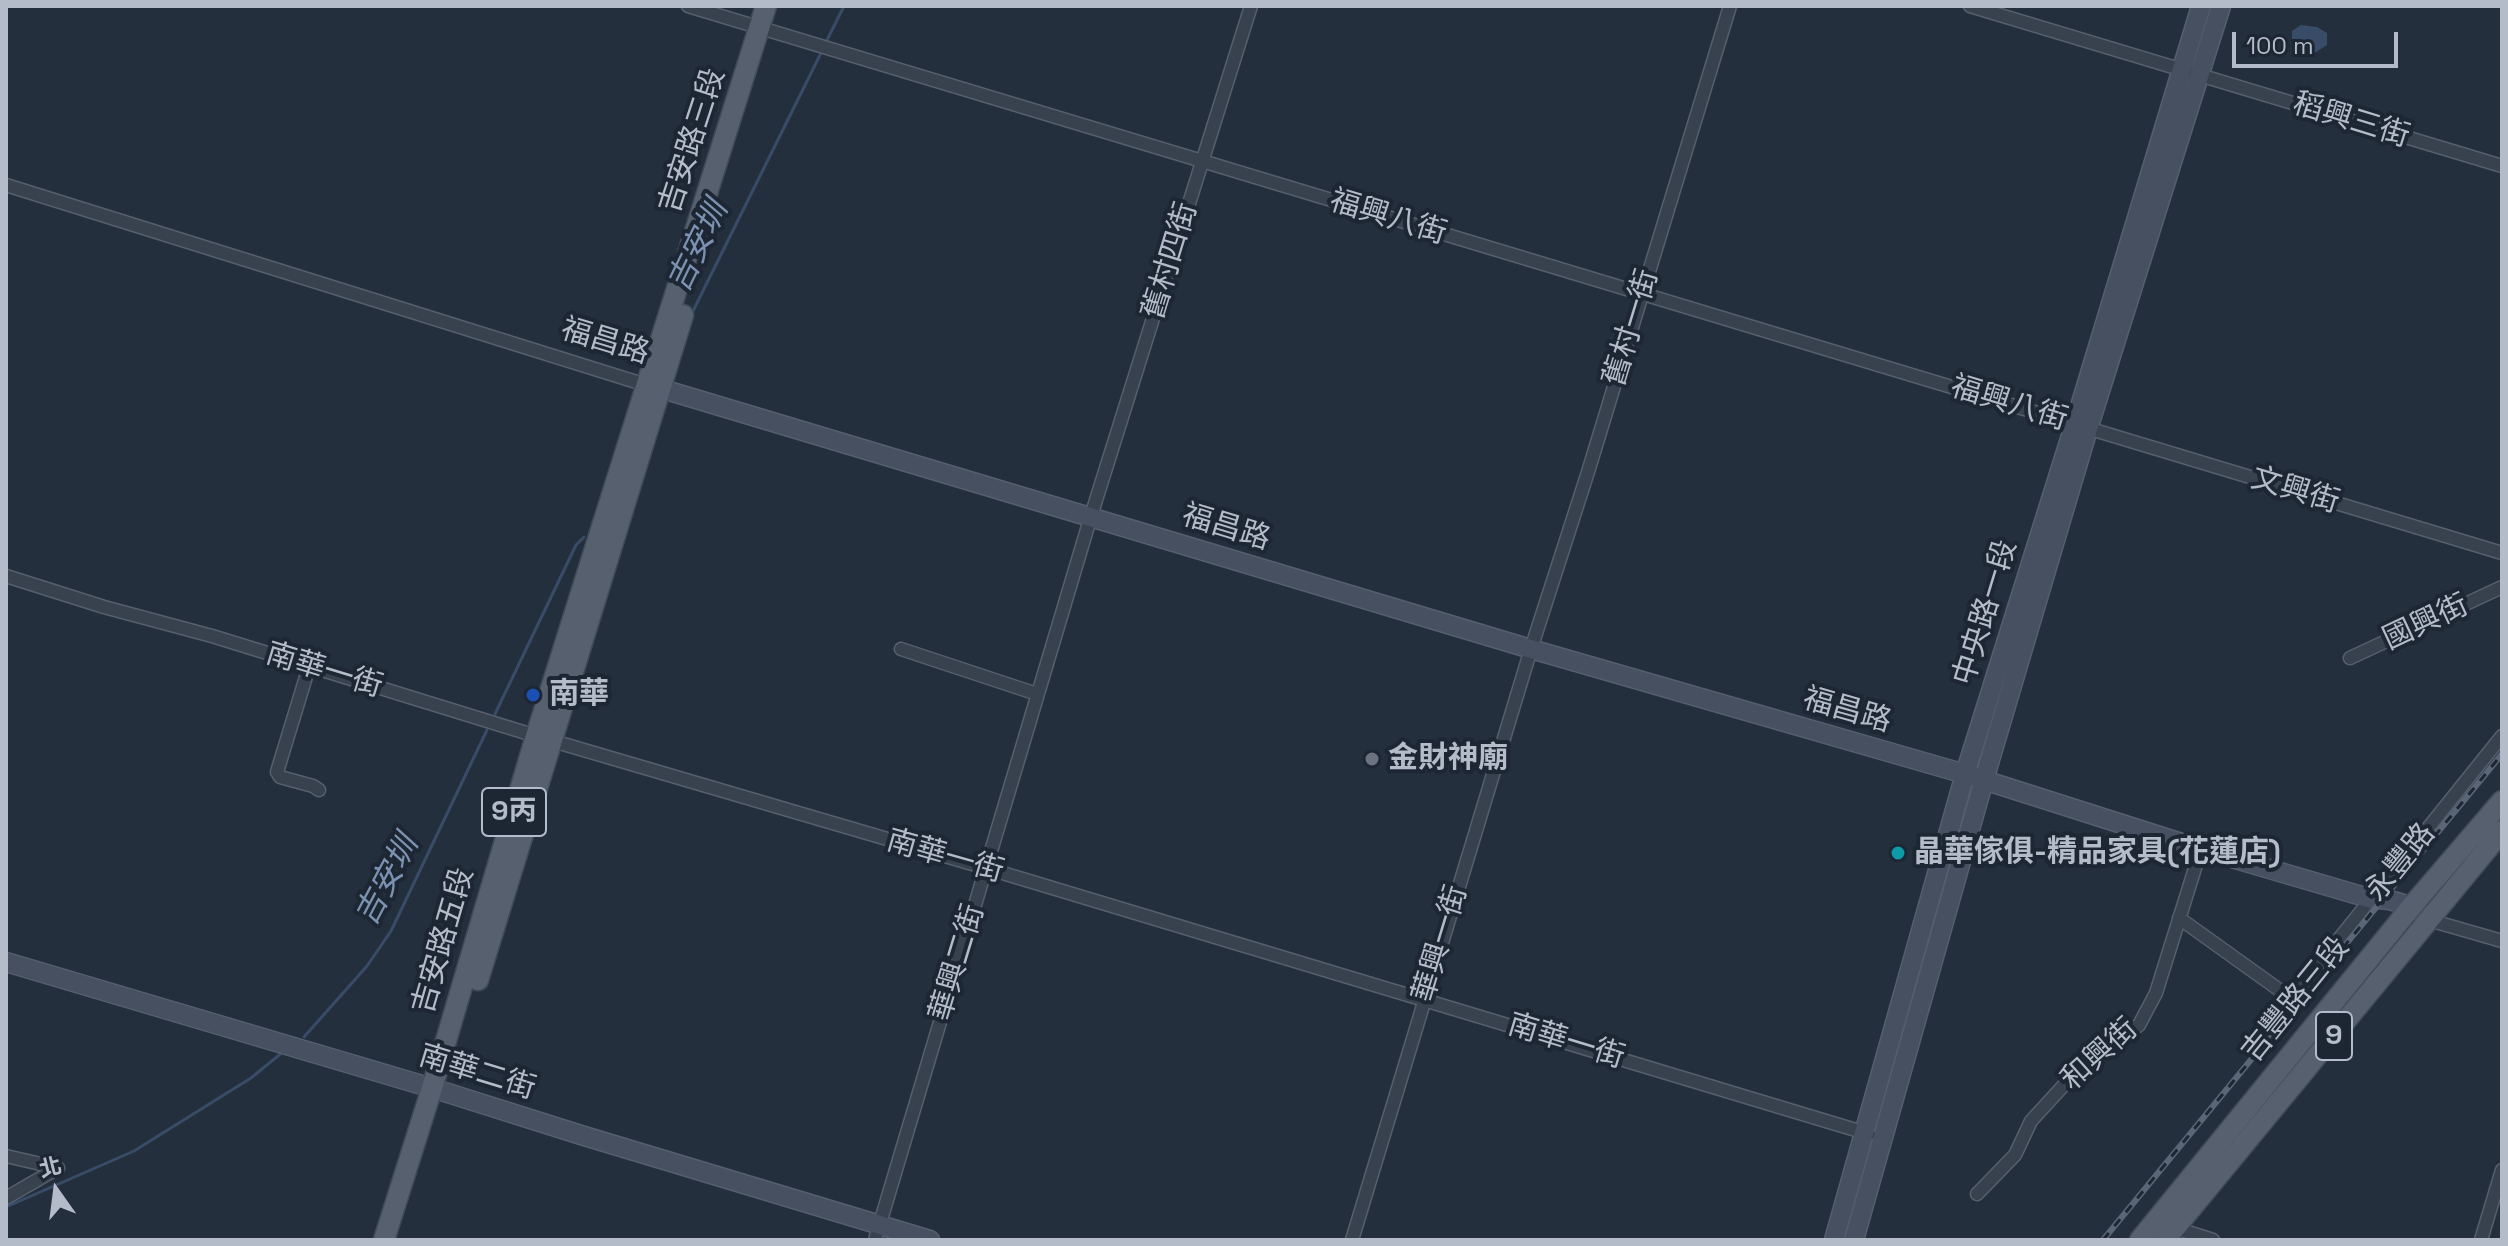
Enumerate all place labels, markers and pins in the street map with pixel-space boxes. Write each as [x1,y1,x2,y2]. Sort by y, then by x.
place label: 南華 [549,677,609,713]
marker: 南華 [524,686,542,704]
place label: 金財神廟 [1388,741,1508,777]
marker: 金財神廟 [1363,750,1381,768]
place label: 晶華傢俱-精品家具(花蓮店) [1914,835,2281,871]
marker: 晶華傢俱-精品家具(花蓮店) [1889,844,1907,862]

